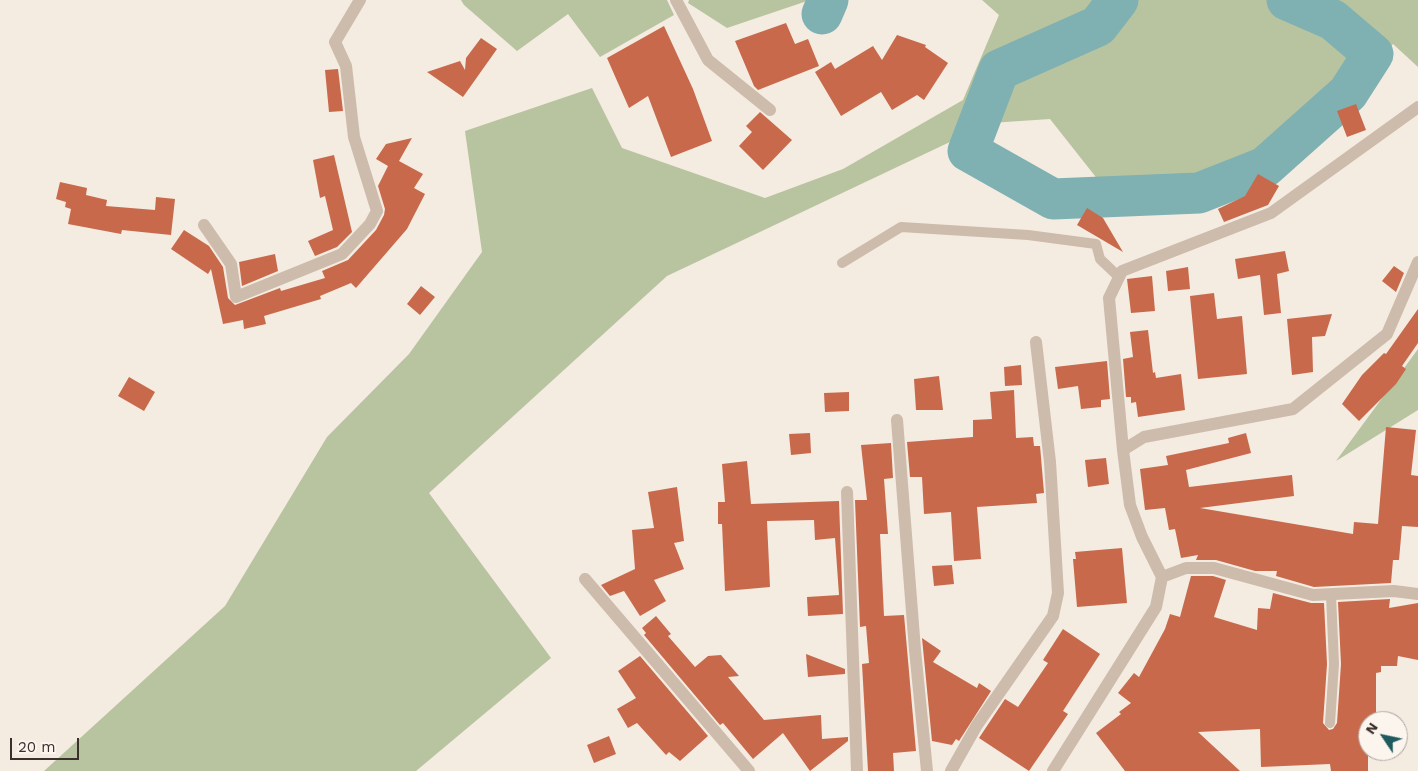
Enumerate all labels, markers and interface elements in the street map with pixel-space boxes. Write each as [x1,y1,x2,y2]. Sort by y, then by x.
north arrow [1358,711,1408,761]
text: N [1362,719,1381,737]
scale bar [12,728,81,760]
text: 20 m [18,738,56,756]

